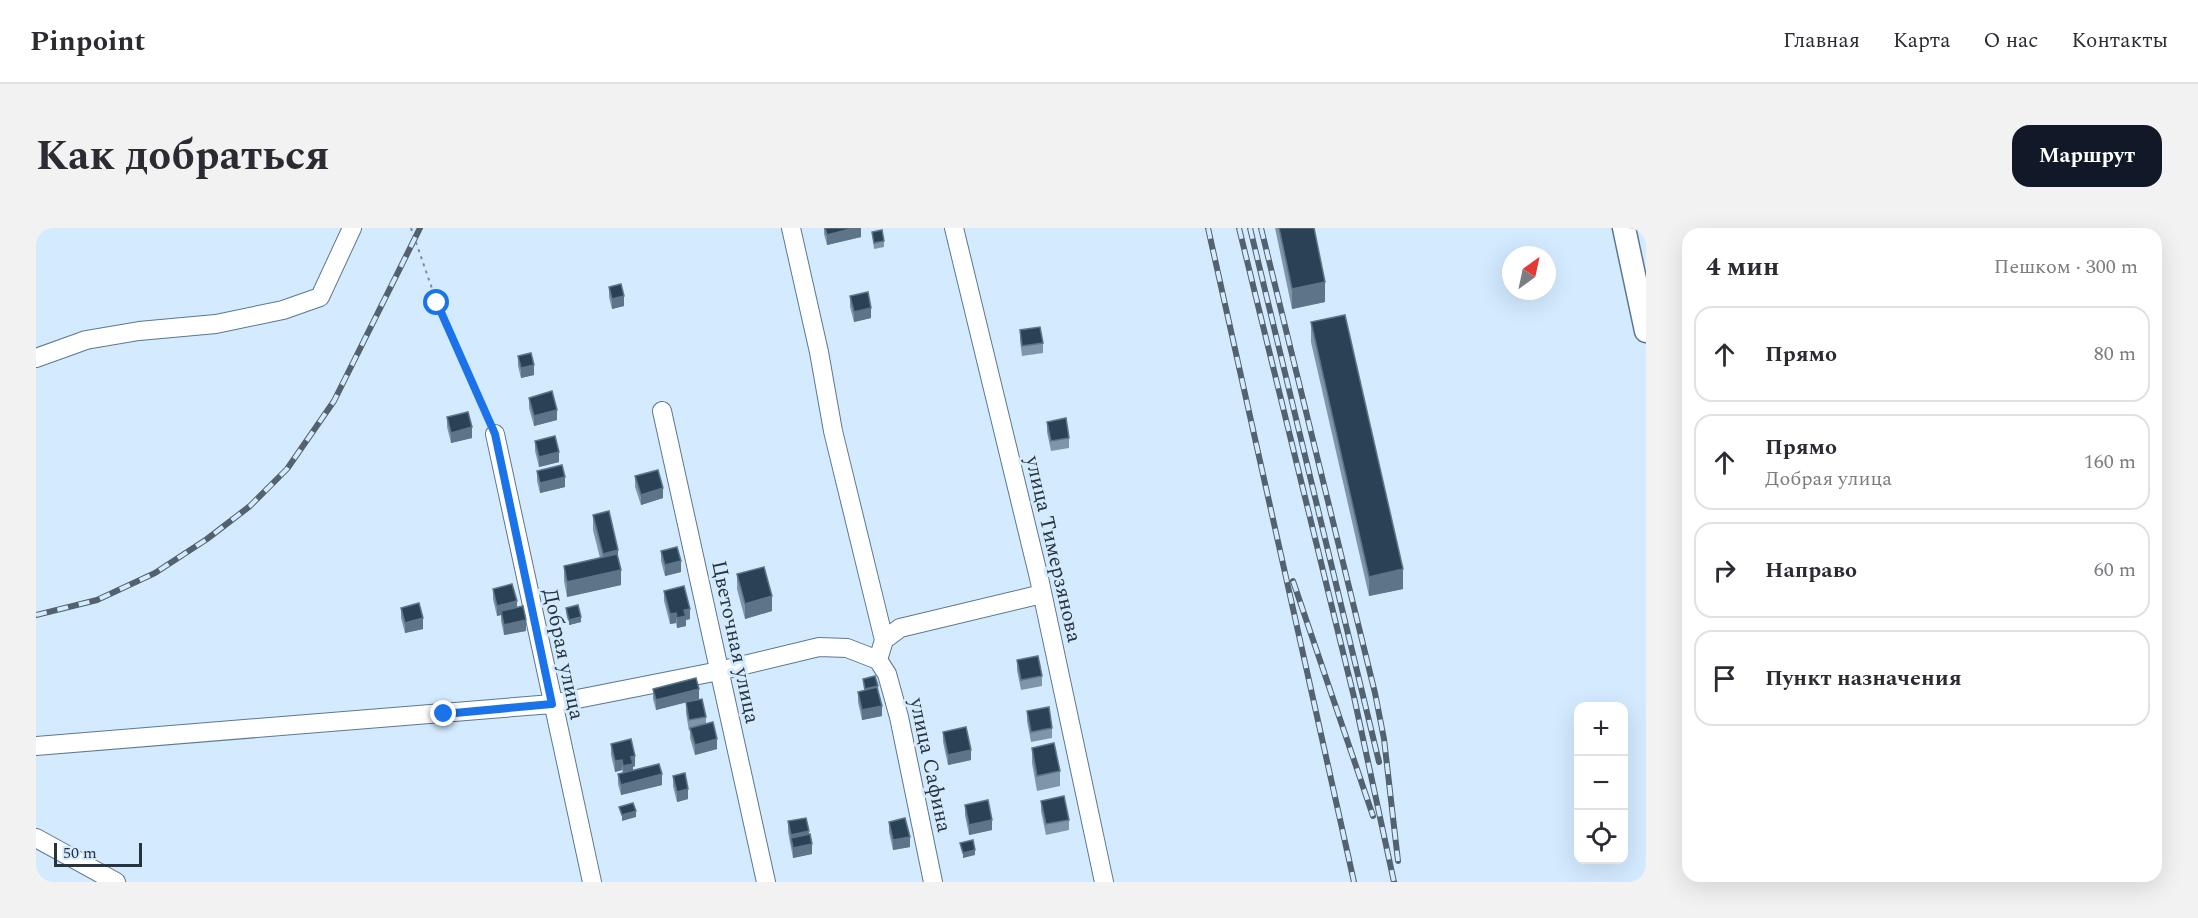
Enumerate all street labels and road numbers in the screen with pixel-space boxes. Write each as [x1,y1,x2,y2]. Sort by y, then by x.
street label: улица Тимерзянова [1016,452,1090,646]
street label: Цветочная улица [702,558,768,727]
street label: Добрая улица [534,586,593,723]
street label: улица Сафина [900,694,960,836]

